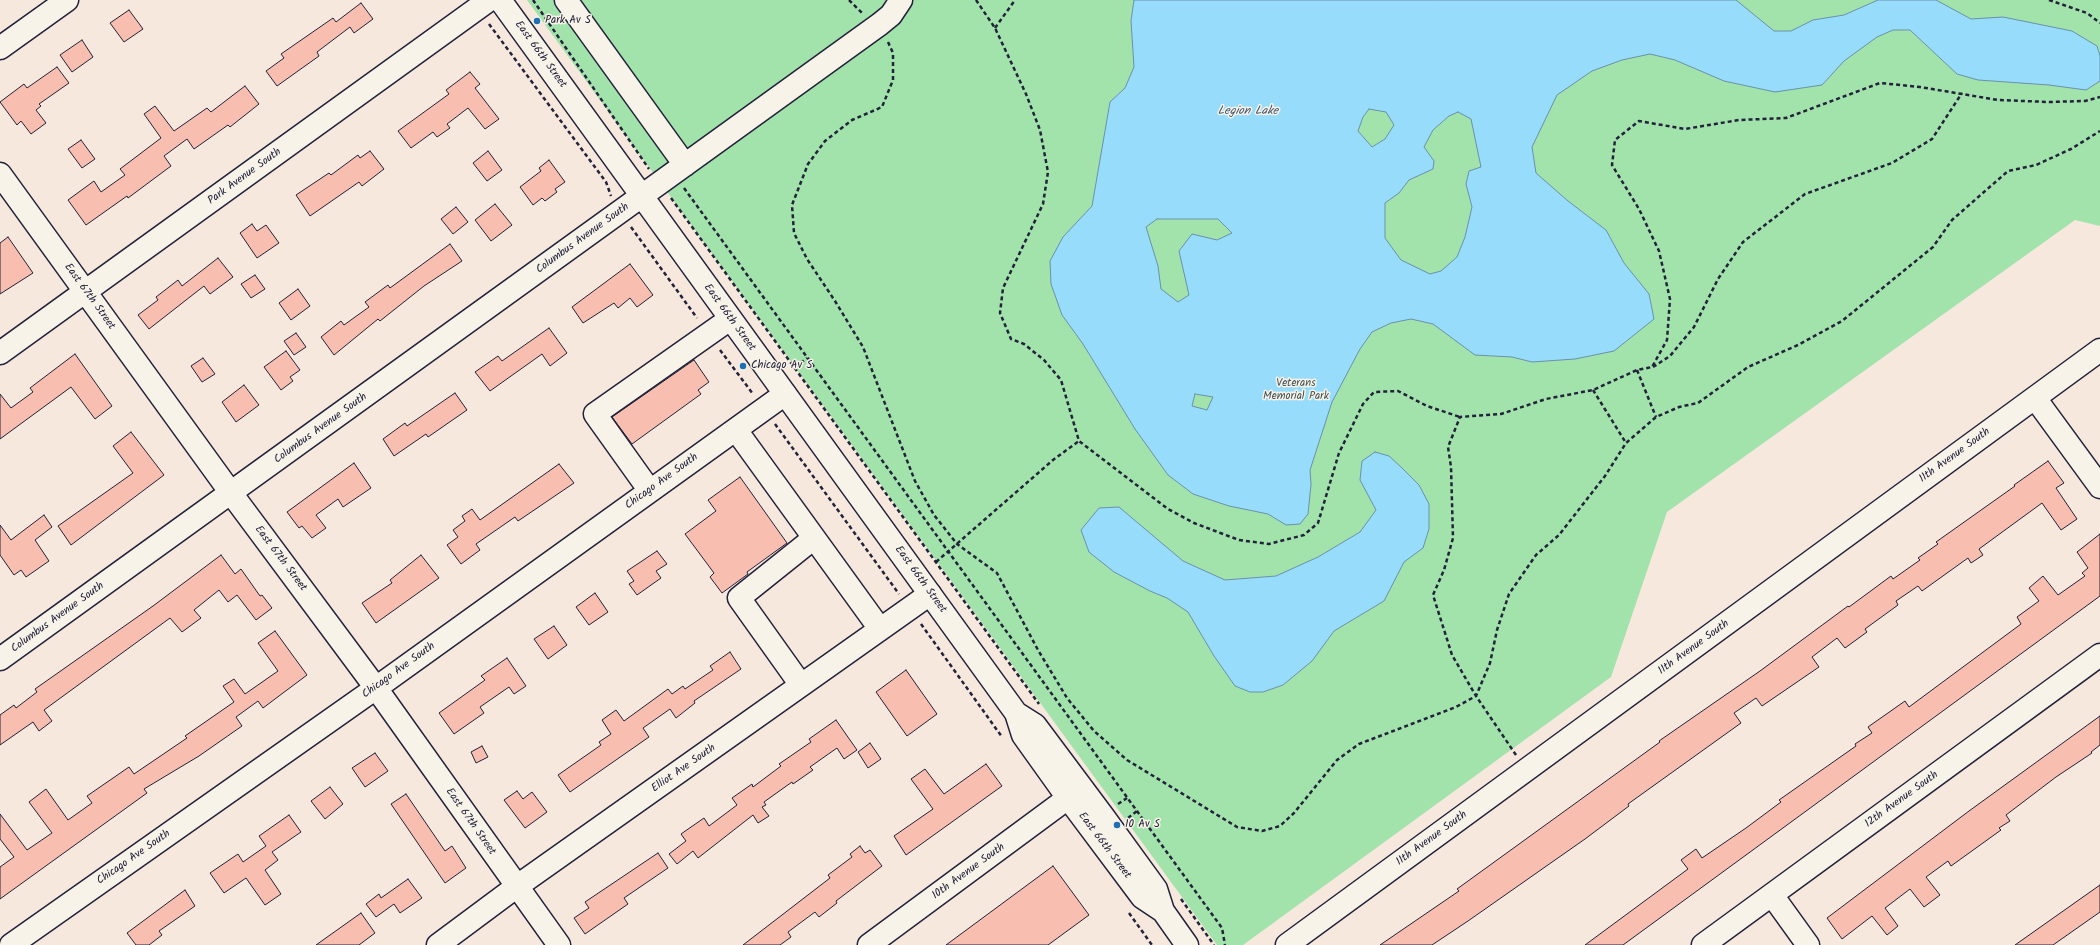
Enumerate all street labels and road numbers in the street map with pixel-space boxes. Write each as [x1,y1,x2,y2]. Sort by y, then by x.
street label: East 66th Street [511,19,569,91]
street label: Park Avenue South [206,146,284,208]
street label: Columbus Avenue South [534,201,632,277]
street label: East 67th Street [61,261,117,333]
street label: East 66th Street [700,282,758,354]
street label: Columbus Avenue South [272,391,370,467]
street label: 11th Avenue South [1917,426,1993,486]
street label: Chicago Ave South [623,451,701,513]
street label: East 67th Street [251,524,309,594]
street label: East 66th Street [891,544,949,616]
street label: Columbus Avenue South [9,580,107,656]
street label: 11th Avenue South [1656,618,1732,678]
street label: Chicago Ave South [360,640,438,702]
street label: Elliot Ave South [649,742,719,796]
street label: 12th Avenue South [1863,769,1941,831]
street label: East 67th Street [442,786,498,858]
street label: 11th Avenue South [1394,809,1470,869]
street label: East 66th Street [1075,810,1133,882]
street label: Chicago Ave South [95,828,173,888]
street label: 10th Avenue South [930,841,1008,903]

